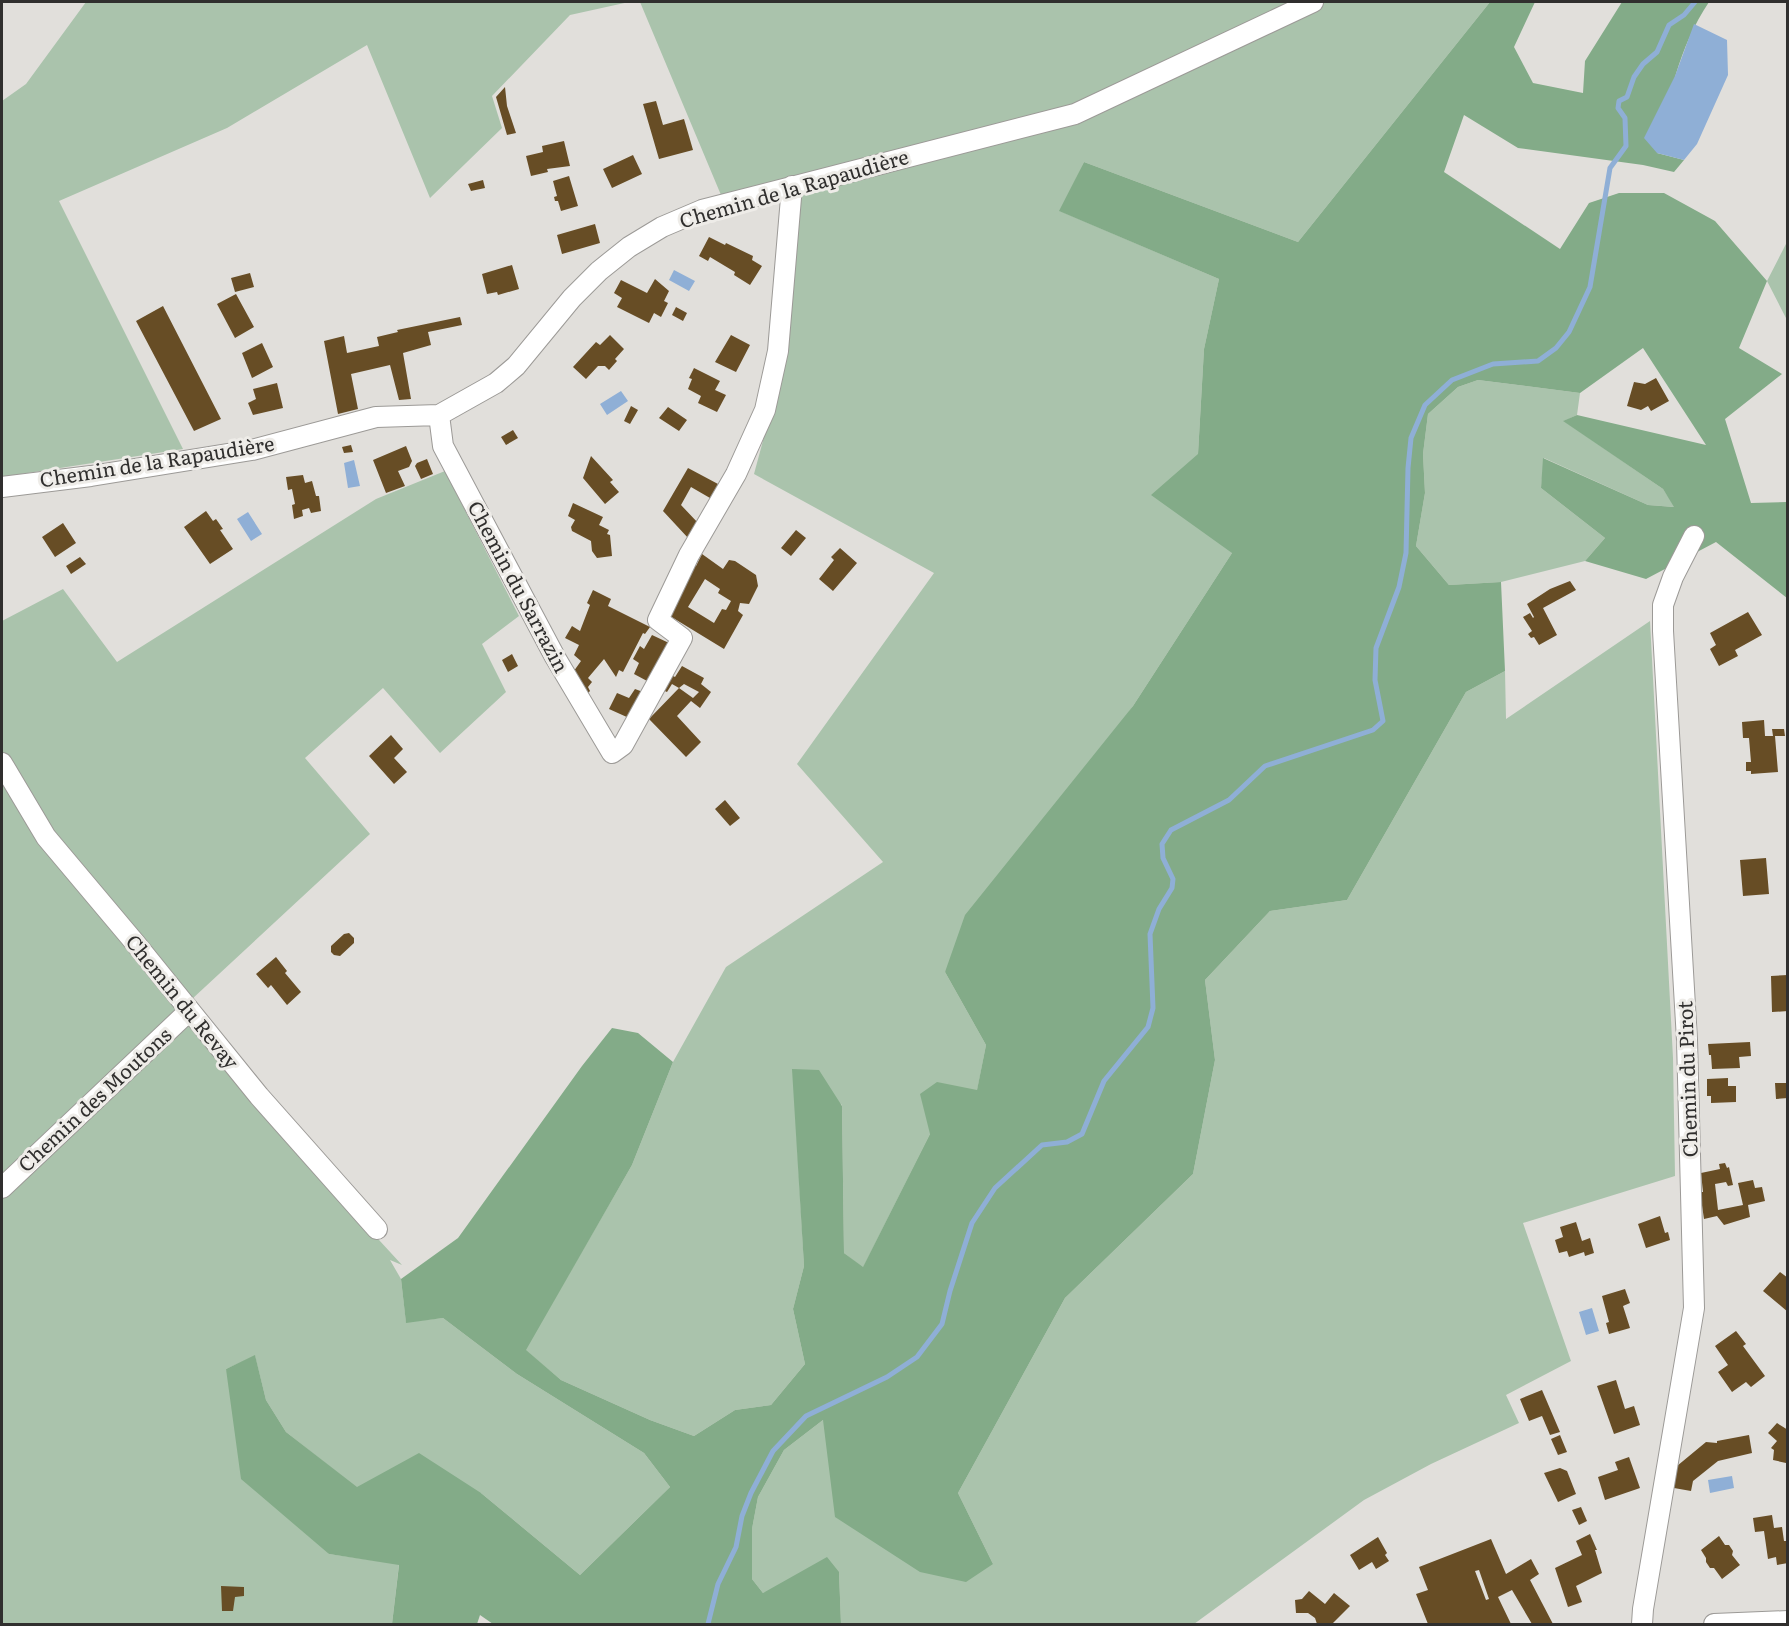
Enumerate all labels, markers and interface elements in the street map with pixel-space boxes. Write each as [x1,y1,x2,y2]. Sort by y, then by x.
street label: Chemin de la Rapaudière [675,140,912,234]
street label: Chemin de la Rapaudière [37,427,276,493]
street label: Chemin du Sarrazin [462,495,578,677]
street label: Chemin du Revay [120,927,248,1075]
street label: Chemin du Pirot [1668,1000,1704,1158]
street label: Chemin des Moutons [10,1019,177,1178]

